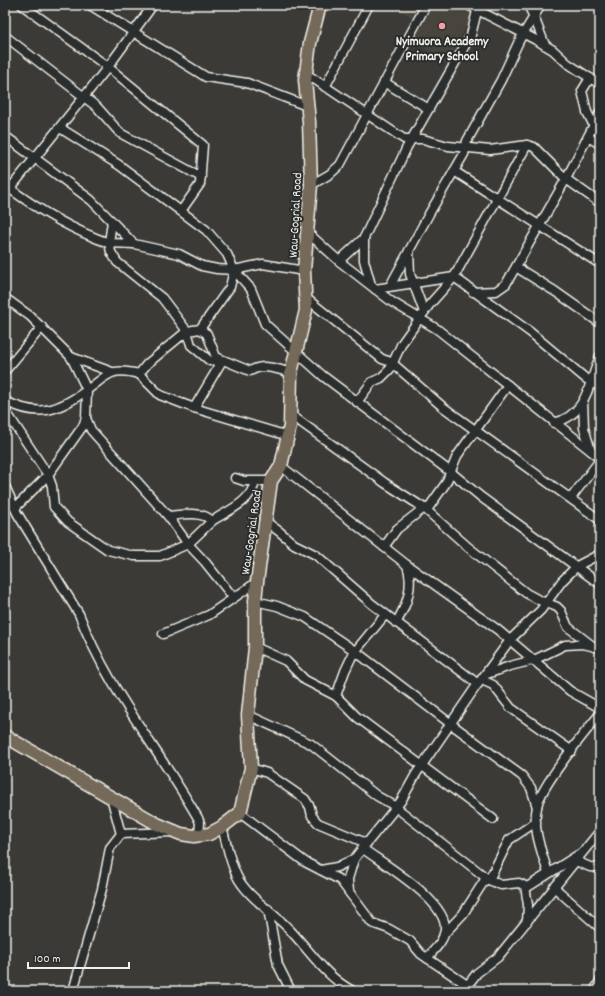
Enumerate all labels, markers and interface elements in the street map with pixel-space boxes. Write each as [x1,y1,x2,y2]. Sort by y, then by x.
marker: Nyimuora Academy Primary School [437,21,447,31]
place label: Nyimuora Academy Primary School [396,33,489,67]
street label: Wau-Gogrial Road [285,172,308,258]
street label: Wau-Gogrial Road [237,489,268,576]
scale bar [28,944,129,970]
text: 100 m [34,951,61,968]

